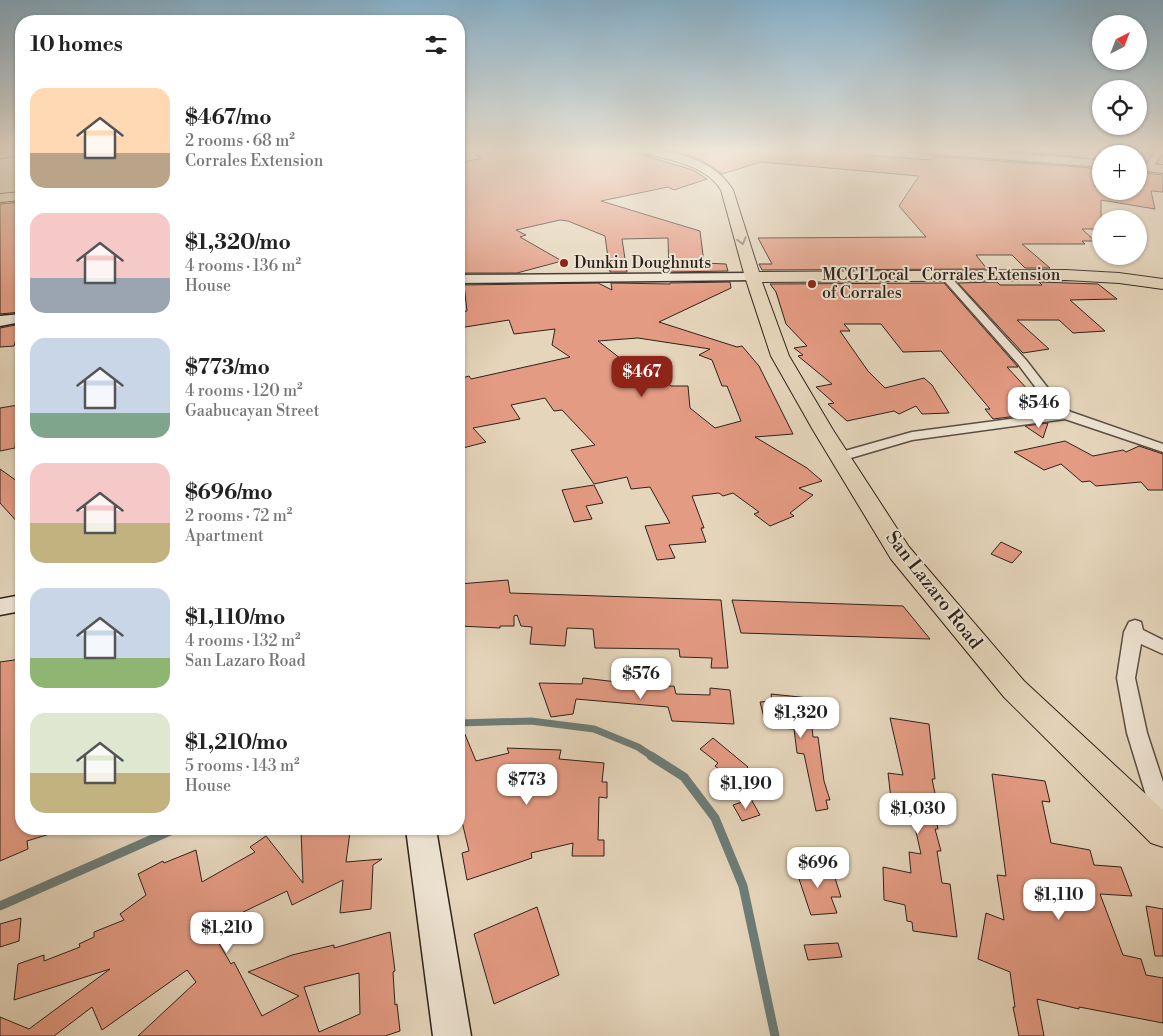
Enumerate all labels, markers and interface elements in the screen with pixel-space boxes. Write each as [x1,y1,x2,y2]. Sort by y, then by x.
north arrow [1092,15,1148,70]
map controls [1092,15,1147,265]
icon: filters [422,31,450,59]
text: 10 homes [30,32,123,58]
button: locate [1092,80,1147,135]
text: $467/mo [185,105,272,131]
icon: home [70,108,130,168]
text: 2 rooms · 68 m² [185,131,295,151]
button: + [1092,145,1147,200]
text: Corrales Extension [185,151,323,171]
button: − [1092,210,1147,265]
text: $1,320/mo [185,230,291,256]
icon: home [70,233,130,293]
one-way arrow [737,236,747,244]
place label: Dunkin Doughnuts [574,253,711,273]
text: 4 rooms · 136 m² [185,256,301,276]
marker: Dunkin Doughnuts [558,257,570,269]
place label: MCGI Local of Corrales [822,265,909,303]
street label: Corrales Extension [922,265,1061,285]
text: House [185,276,231,296]
marker: MCGI Local of Corrales [806,278,818,290]
text: $773/mo [185,355,270,381]
pin: $467 [612,356,672,398]
icon: home [70,358,130,418]
text: $467 [623,362,661,382]
text: 4 rooms · 120 m² [185,381,303,401]
pin: $546 [1009,386,1069,429]
text: $546 [1019,393,1059,413]
text: Gaabucayan Street [185,401,319,421]
text: $696/mo [185,480,273,506]
icon: home [70,483,130,543]
text: 2 rooms · 72 m² [185,506,292,526]
text: Apartment [185,526,264,546]
street label: San Lazaro Road [880,526,988,654]
text: $1,110/mo [185,605,285,631]
icon: home [70,608,130,668]
text: 4 rooms · 132 m² [185,631,301,651]
text: San Lazaro Road [185,651,306,671]
pin: $576 [611,658,671,700]
text: $576 [622,664,660,684]
pin: $1,320 [760,696,842,739]
text: $1,320 [774,703,828,723]
text: $1,210/mo [185,730,288,756]
icon: home [70,733,130,793]
text: 5 rooms · 143 m² [185,756,300,776]
pin: $773 [497,764,557,806]
pin: $1,190 [705,768,787,810]
text: $773 [508,770,546,790]
text: $1,190 [720,774,772,794]
text: House [185,776,231,796]
pin: $1,030 [877,792,959,835]
text: $1,030 [890,799,946,819]
pin: $696 [788,846,848,889]
text: $696 [798,853,838,873]
pin: $1,110 [1018,878,1100,921]
text: $1,110 [1034,885,1084,905]
pin: $1,210 [186,912,268,954]
text: $1,210 [201,918,253,938]

